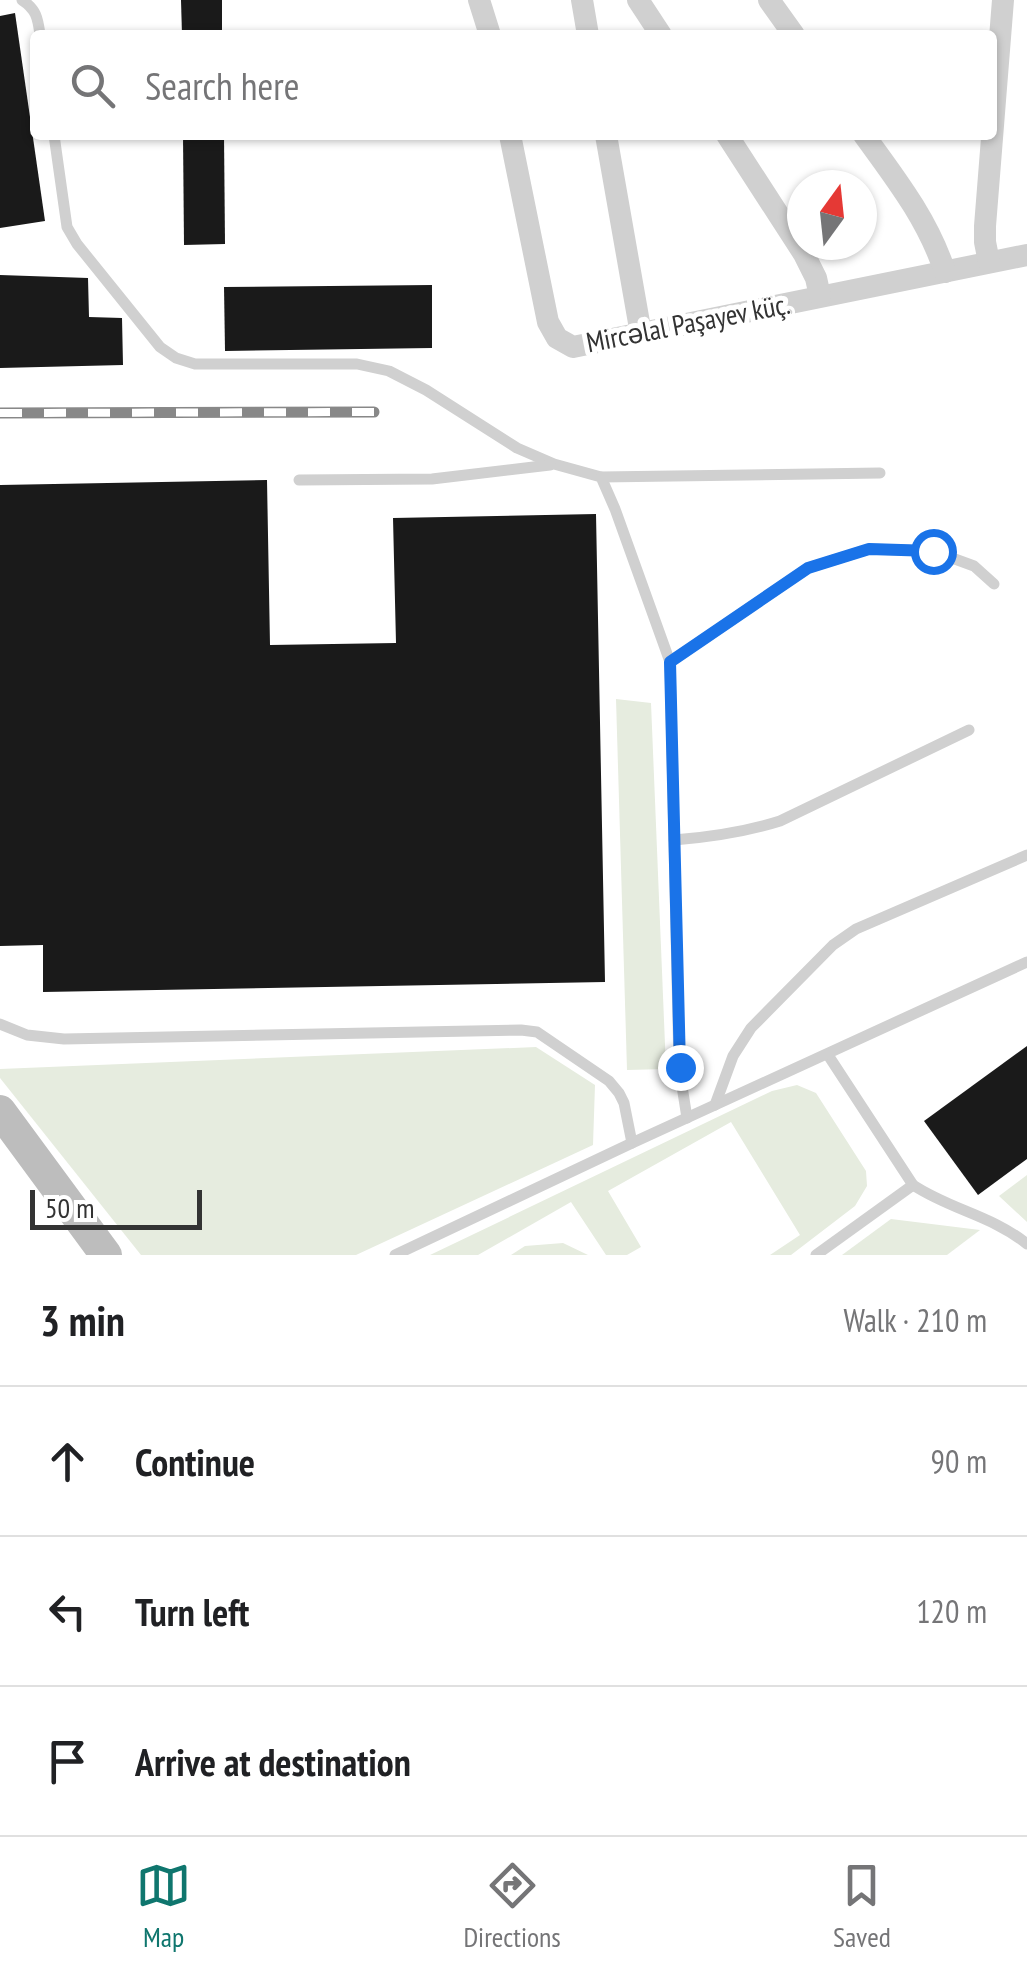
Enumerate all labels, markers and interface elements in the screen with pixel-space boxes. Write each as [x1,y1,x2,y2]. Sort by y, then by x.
search box [30,30,997,140]
icon: search [65,58,120,113]
text: Search here [145,61,299,110]
north arrow [787,170,877,260]
street label: Mircəlal Paşayev küç. [583,285,793,360]
route start [911,529,957,575]
route end [658,1045,704,1091]
scale bar [30,1185,202,1230]
text: 50 m [45,1189,94,1226]
text: 3 min [40,1293,125,1348]
text: Walk · 210 m [843,1299,987,1341]
icon: ahead [40,1434,95,1489]
text: Continue [135,1437,255,1486]
text: 90 m [931,1440,987,1482]
icon: left [40,1584,95,1639]
text: Turn left [135,1587,249,1636]
text: 120 m [916,1590,987,1632]
icon: arrive [40,1734,95,1789]
text: Arrive at destination [135,1737,411,1786]
tab: Map [136,1858,191,1955]
tab: Directions [463,1858,561,1955]
tab: Saved [833,1858,891,1955]

